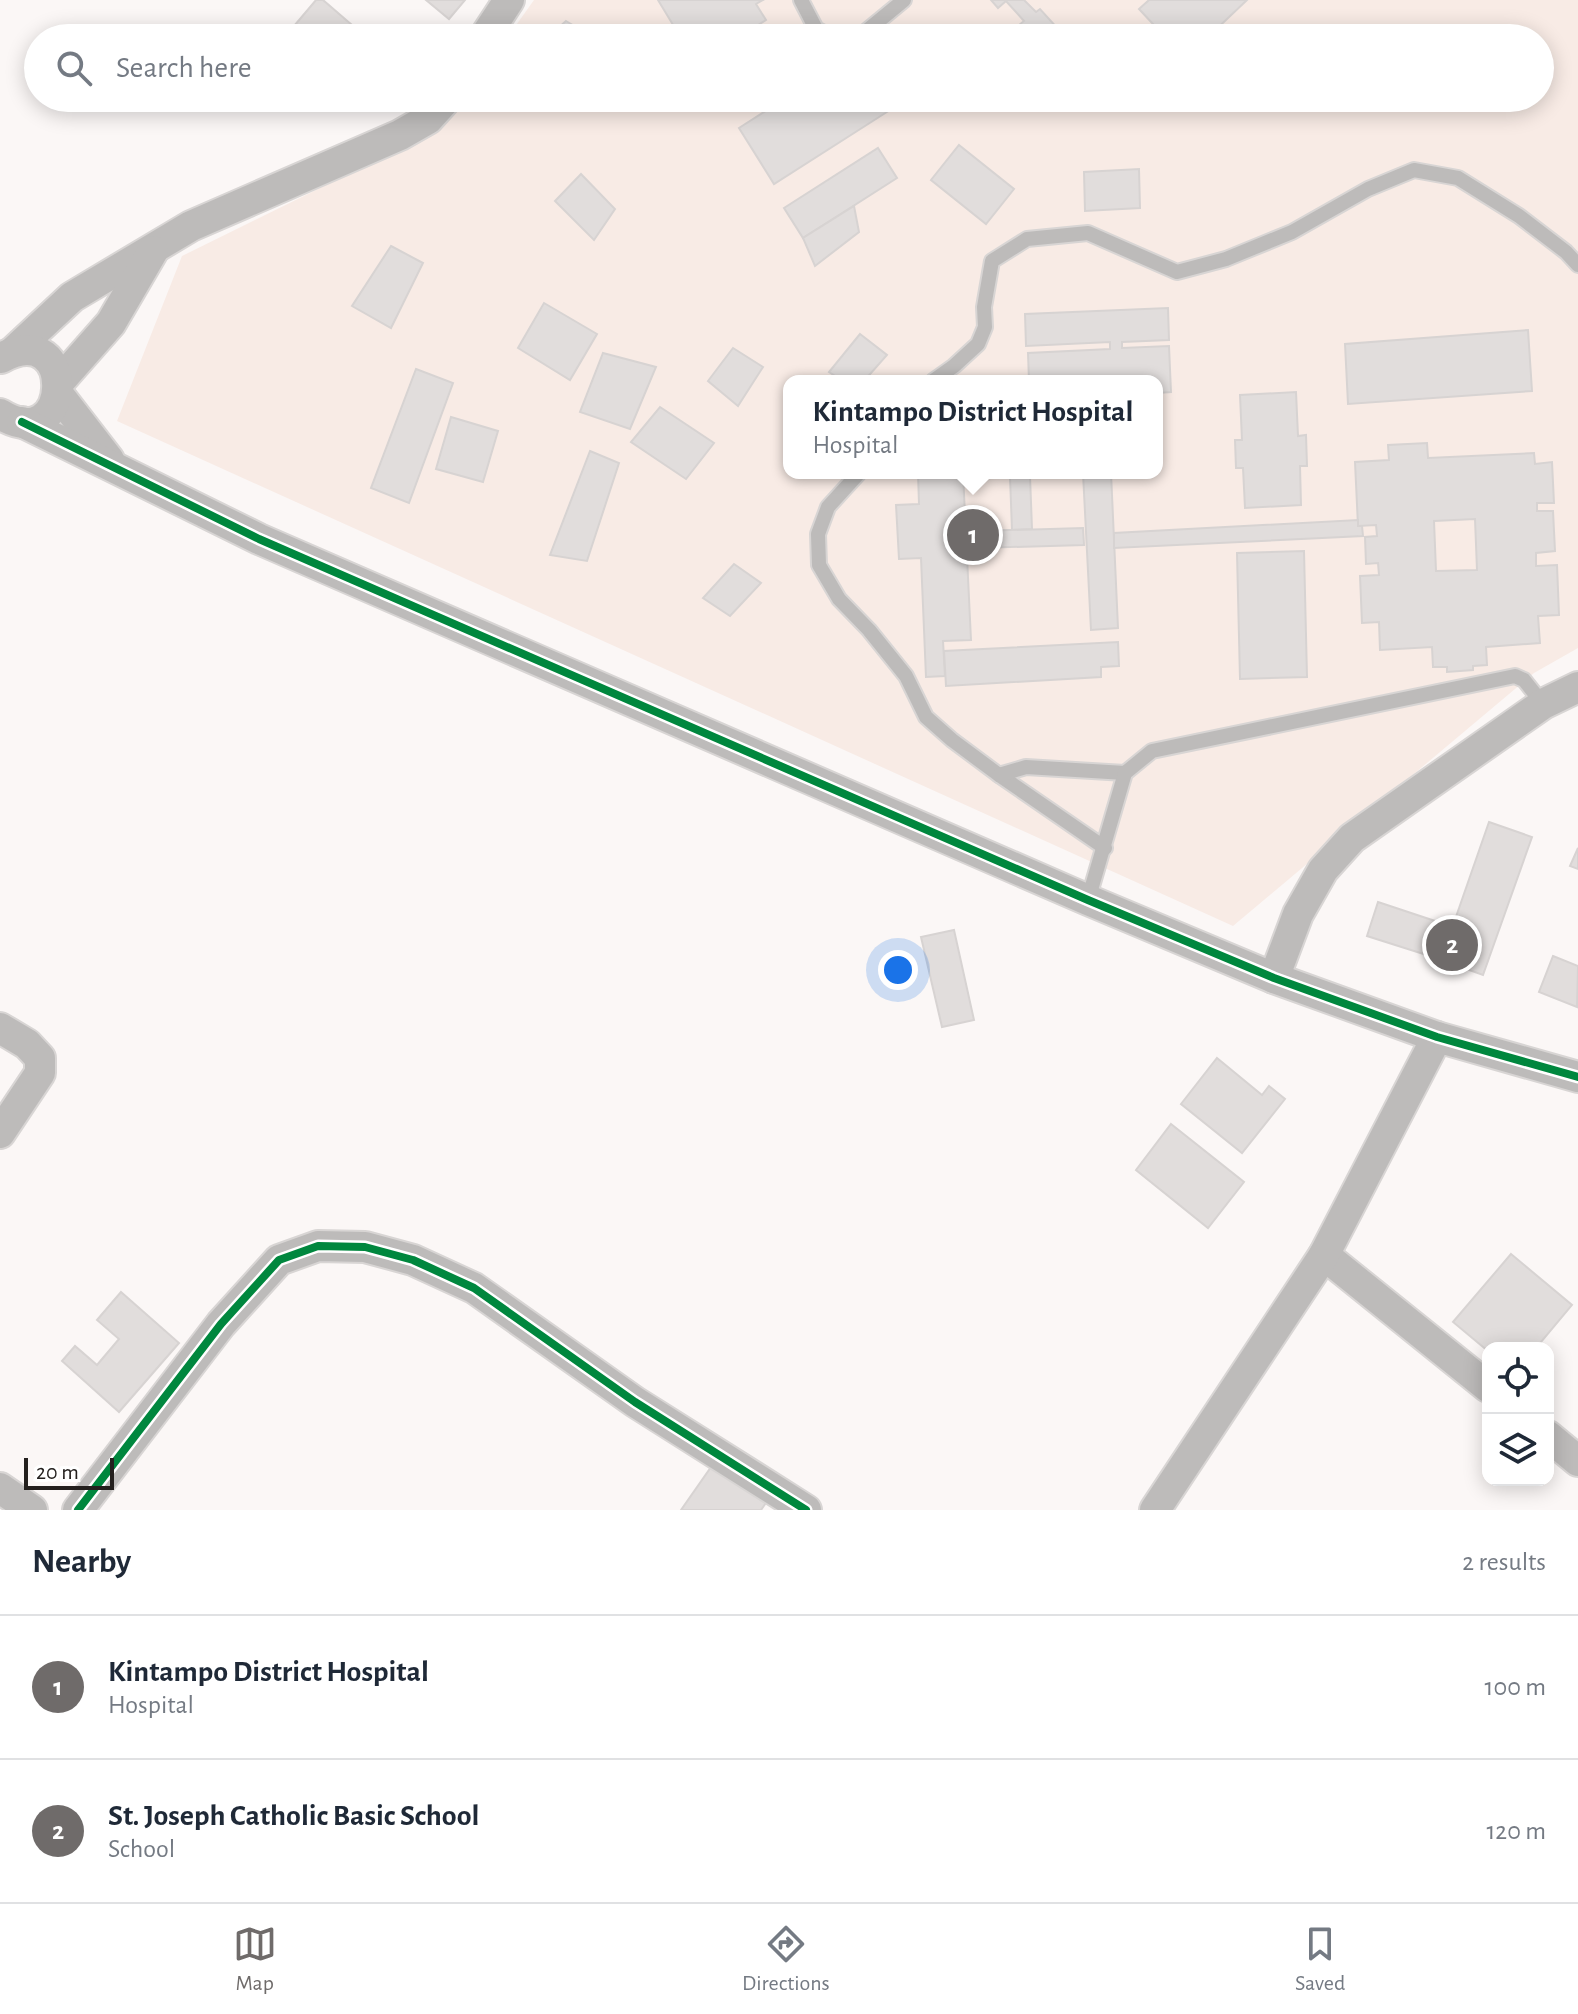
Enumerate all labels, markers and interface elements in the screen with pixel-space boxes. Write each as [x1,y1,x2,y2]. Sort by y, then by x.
search box [24,24,1554,112]
icon: search [52,46,96,90]
text: Search here [116,53,252,83]
popup [783,375,1163,479]
text: Kintampo District Hospital [813,397,1133,427]
text: Hospital [813,432,899,458]
pin: 1 [947,505,999,565]
pin: 2 [1426,915,1478,975]
your location [878,950,918,990]
map controls [1482,1342,1554,1486]
button: locate [1482,1342,1554,1414]
button: layers [1482,1414,1554,1486]
scale bar [24,1454,114,1490]
text: 20 m [36,1461,79,1483]
text: Nearby [32,1545,131,1579]
text: 2 results [1462,1549,1546,1575]
text: Kintampo District Hospital [108,1657,429,1687]
text: 1 [53,1674,63,1700]
text: 100 m [1485,1674,1546,1700]
text: Hospital [108,1692,194,1718]
text: St. Joseph Catholic Basic School [108,1801,479,1831]
text: 2 [52,1818,64,1844]
text: 120 m [1486,1818,1546,1844]
text: School [108,1836,175,1862]
tab: Map [233,1922,277,1996]
tab: Directions [742,1922,830,1996]
tab: Saved [1295,1922,1345,1996]

